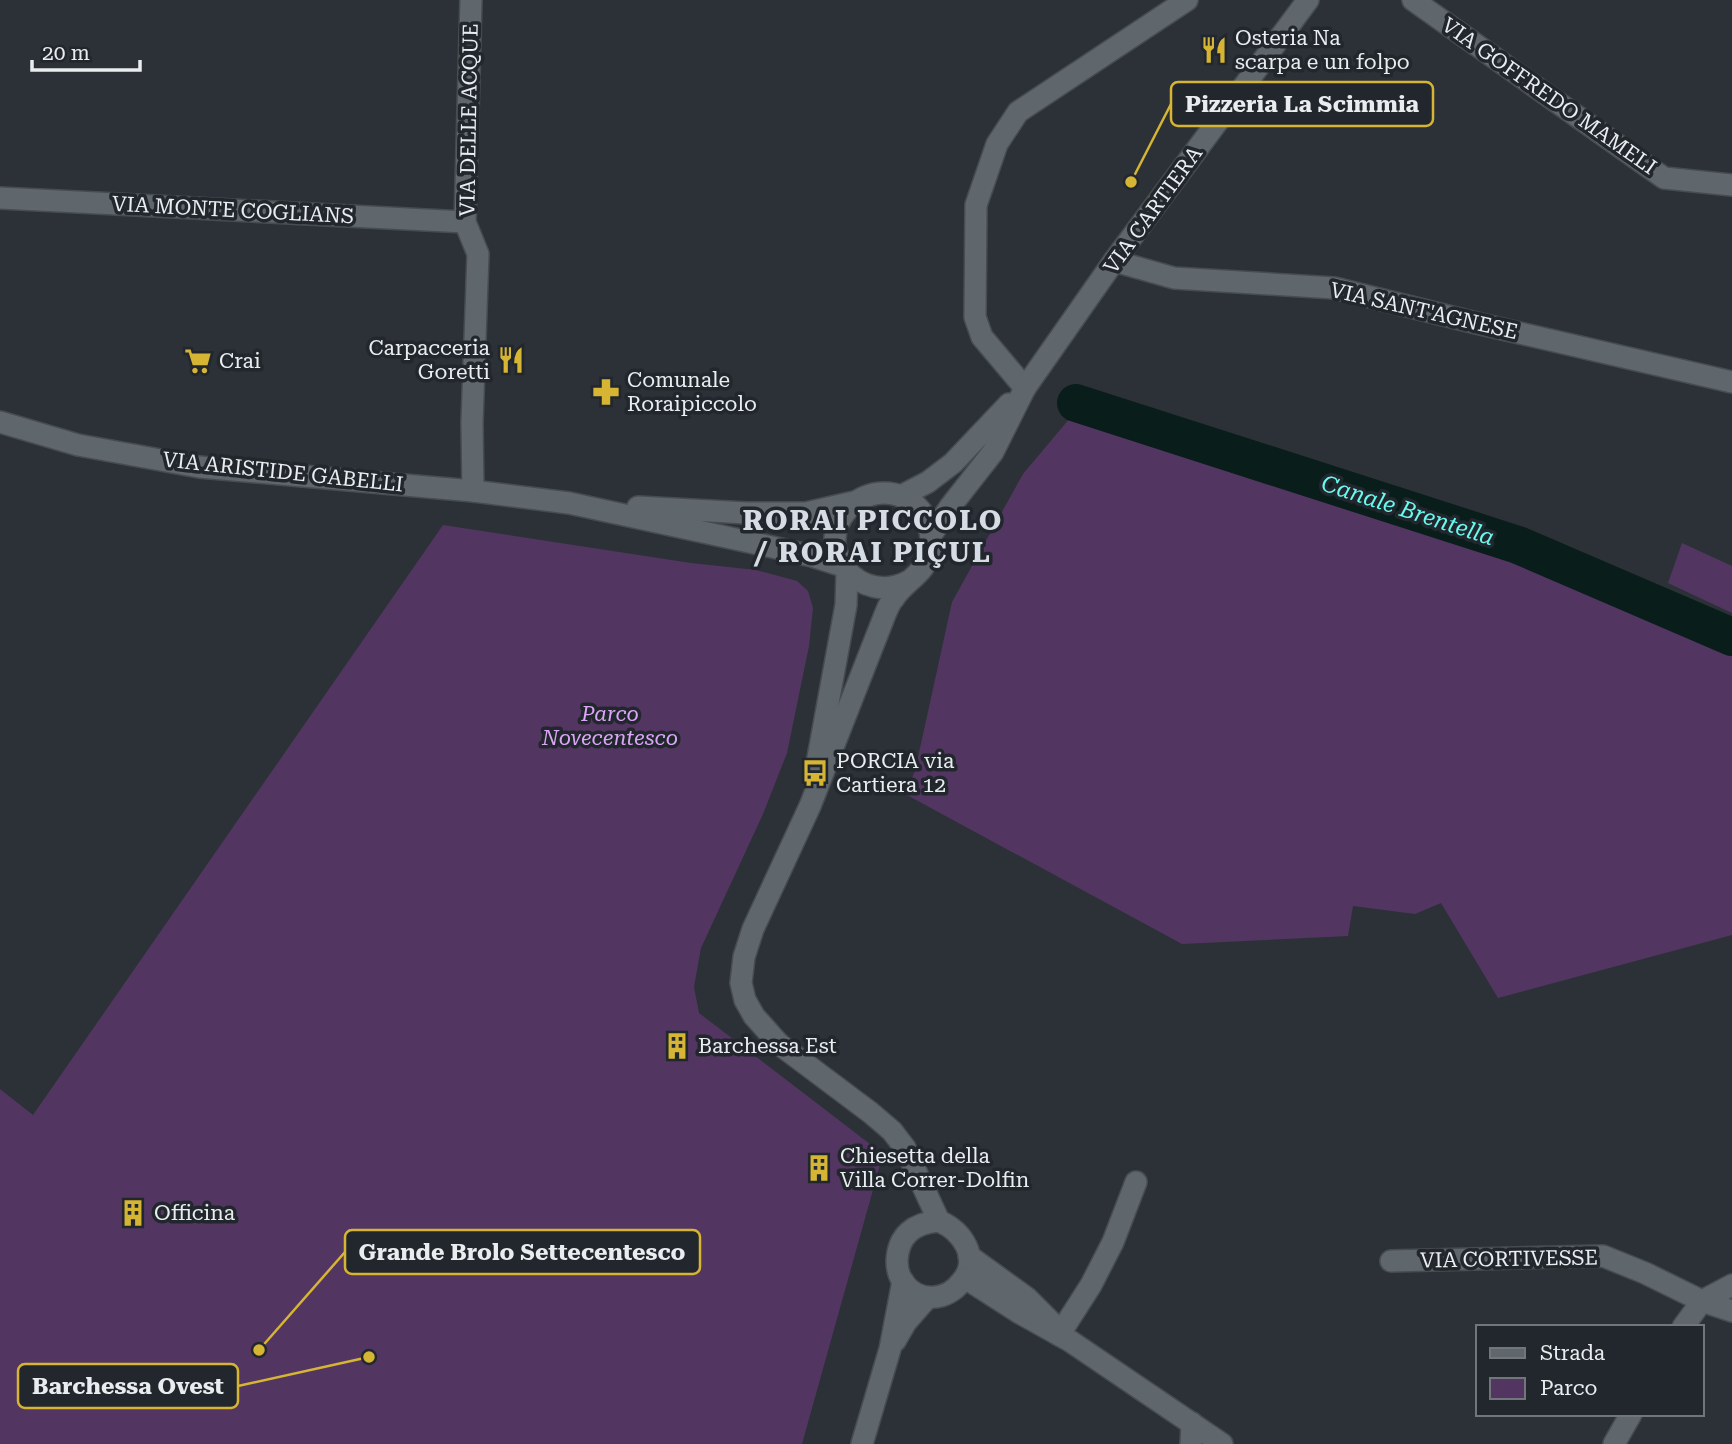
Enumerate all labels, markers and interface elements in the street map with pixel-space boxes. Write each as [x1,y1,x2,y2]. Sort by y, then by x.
street label: VIA GOFFREDO MAMELI [1437,13,1661,179]
street label: VIA DELLE ACQUE [455,23,483,217]
place label: Osteria Na scarpa e un folpo [1235,26,1410,74]
scale bar [32,28,140,72]
restaurant icon: Osteria Na scarpa e un folpo [1199,35,1229,65]
text: 20 m [42,41,90,65]
callout: Pizzeria La Scimmia [1171,82,1433,126]
text: Pizzeria La Scimmia [1185,91,1420,118]
street label: VIA CARTIERA [1099,141,1207,278]
street label: VIA MONTE COGLIANS [111,192,355,228]
street label: VIA SANT'AGNESE [1328,278,1520,344]
place label: Carpacceria Goretti [369,336,491,384]
restaurant icon: Carpacceria Goretti [496,345,526,375]
supermarket icon: Crai [183,346,213,376]
place label: Crai [219,349,261,373]
place label: Comunale Roraipiccolo [627,368,757,416]
pharmacy icon: Comunale Roraipiccolo [591,377,621,407]
street label: VIA ARISTIDE GABELLI [161,447,405,497]
water label: Canale Brentella [1318,470,1498,551]
district label: RORAI PICCOLO / RORAI PIÇUL [743,504,1003,569]
park label: Parco Novecentesco [541,702,678,750]
place label: PORCIA via Cartiera 12 [836,749,955,797]
bus stop icon: PORCIA via Cartiera 12 [800,758,830,788]
building icon: Barchessa Est [662,1031,692,1061]
place label: Barchessa Est [698,1034,837,1058]
place label: Chiesetta della Villa Correr-Dolfin [840,1144,1030,1192]
building icon: Chiesetta della Villa Correr-Dolfin [804,1153,834,1183]
building icon: Officina [118,1198,148,1228]
place label: Officina [154,1201,236,1225]
callout: Grande Brolo Settecentesco [345,1230,700,1274]
text: Grande Brolo Settecentesco [359,1239,686,1266]
street label: VIA CORTIVESSE [1420,1245,1598,1273]
legend [1476,1325,1704,1416]
text: Strada [1540,1341,1606,1365]
callout: Barchessa Ovest [18,1364,238,1408]
text: Barchessa Ovest [32,1373,224,1400]
text: Parco [1540,1376,1597,1400]

